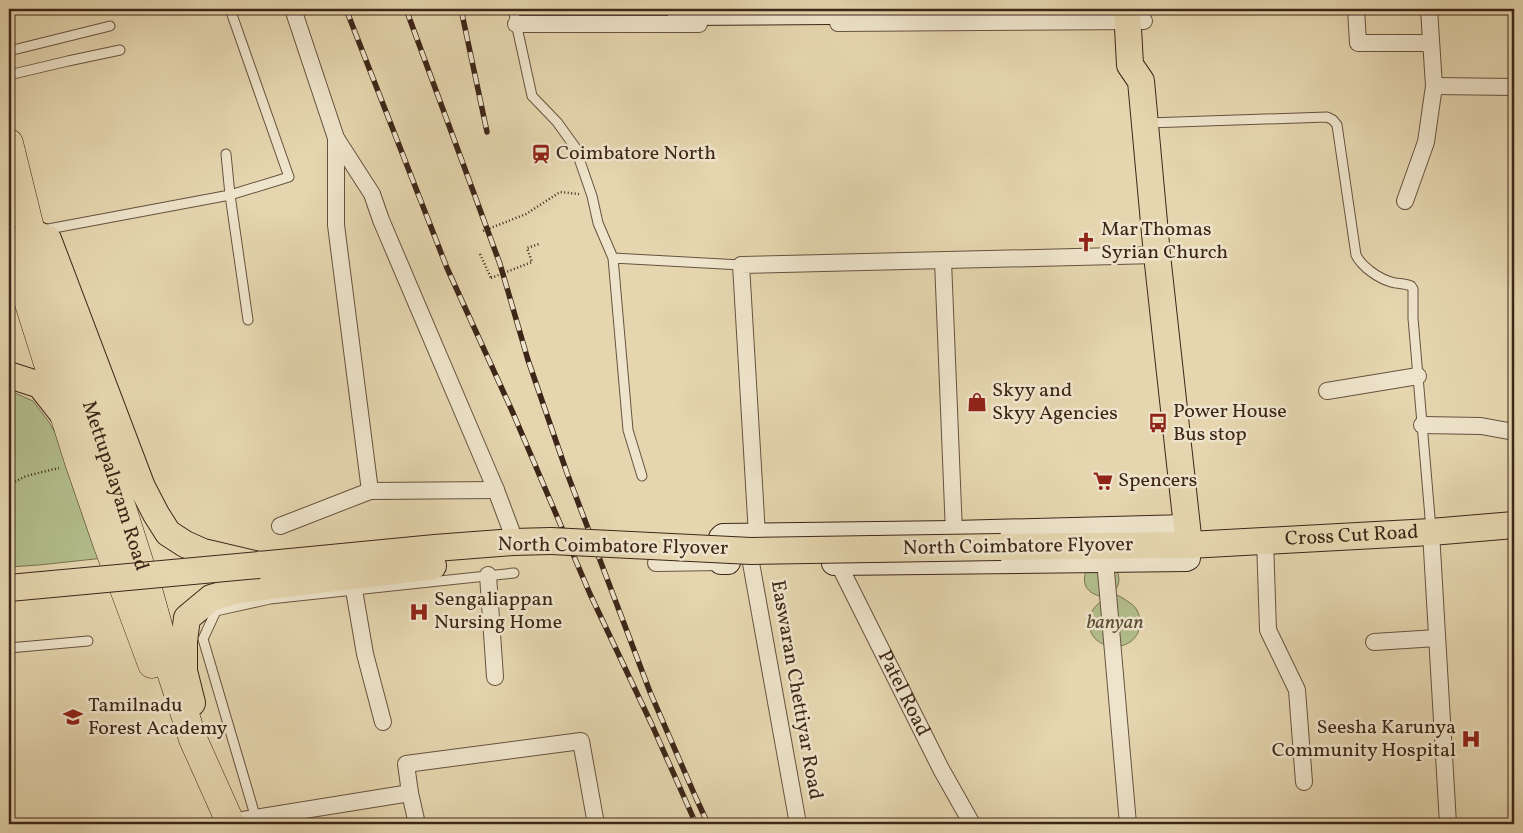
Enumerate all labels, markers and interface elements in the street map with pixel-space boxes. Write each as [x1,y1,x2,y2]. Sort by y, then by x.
place label: Coimbatore North [556,140,716,168]
station icon: Coimbatore North [530,143,552,165]
place label: Mar Thomas Syrian Church [1101,216,1228,267]
church icon: Mar Thomas Syrian Church [1075,231,1097,253]
place label: Skyy and Skyy Agencies [992,377,1118,428]
shop icon: Skyy and Skyy Agencies [966,391,988,413]
street label: Mettupalayam Road [74,397,155,575]
place label: Power House Bus stop [1173,398,1287,449]
bus stop icon: Power House Bus stop [1147,412,1169,434]
place label: Spencers [1118,467,1197,495]
supermarket icon: Spencers [1092,470,1114,492]
street label: Cross Cut Road [1284,519,1419,554]
street label: North Coimbatore Flyover [497,531,729,563]
street label: North Coimbatore Flyover [902,531,1134,563]
street label: Easwaran Chettiyar Road [763,578,829,802]
place label: Sengaliappan Nursing Home [434,586,562,637]
hospital icon: Sengaliappan Nursing Home [408,601,430,623]
park label: banyan [1086,609,1144,637]
street label: Patel Road [870,646,937,741]
place label: Tamilnadu Forest Academy [88,692,228,743]
school or university icon: Tamilnadu Forest Academy [62,706,84,728]
place label: Seesha Karunya Community Hospital [1272,714,1456,765]
hospital icon: Seesha Karunya Community Hospital [1460,728,1482,750]

